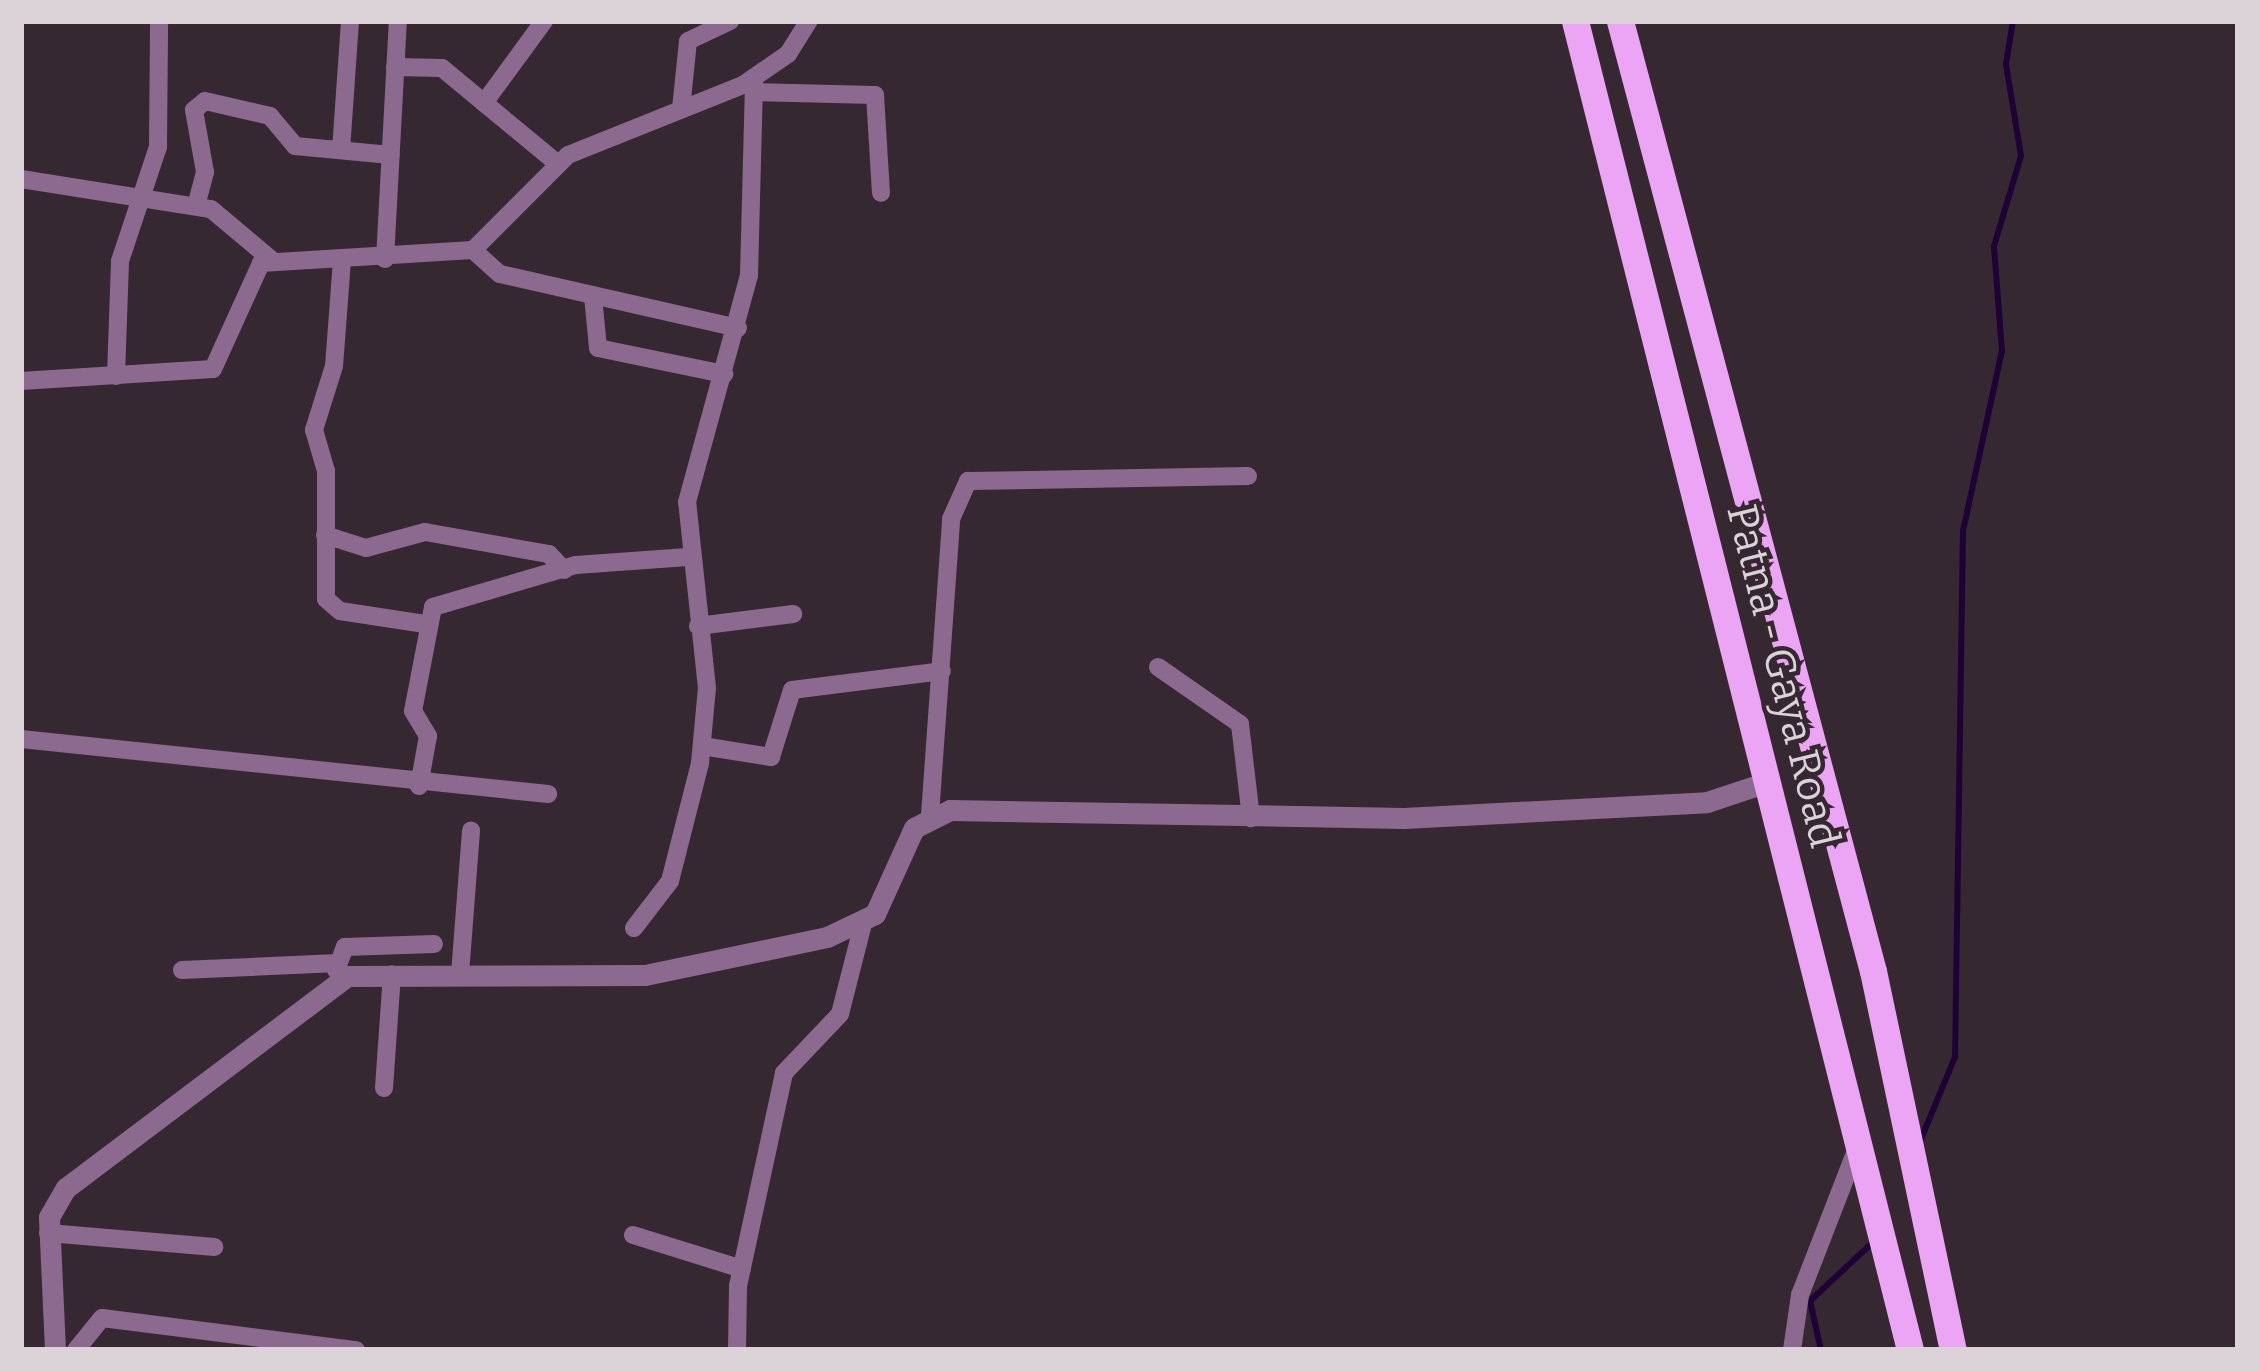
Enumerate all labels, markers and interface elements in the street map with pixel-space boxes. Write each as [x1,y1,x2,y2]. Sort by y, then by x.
street label: Patna - Gaya Road [1716,499,1850,853]

